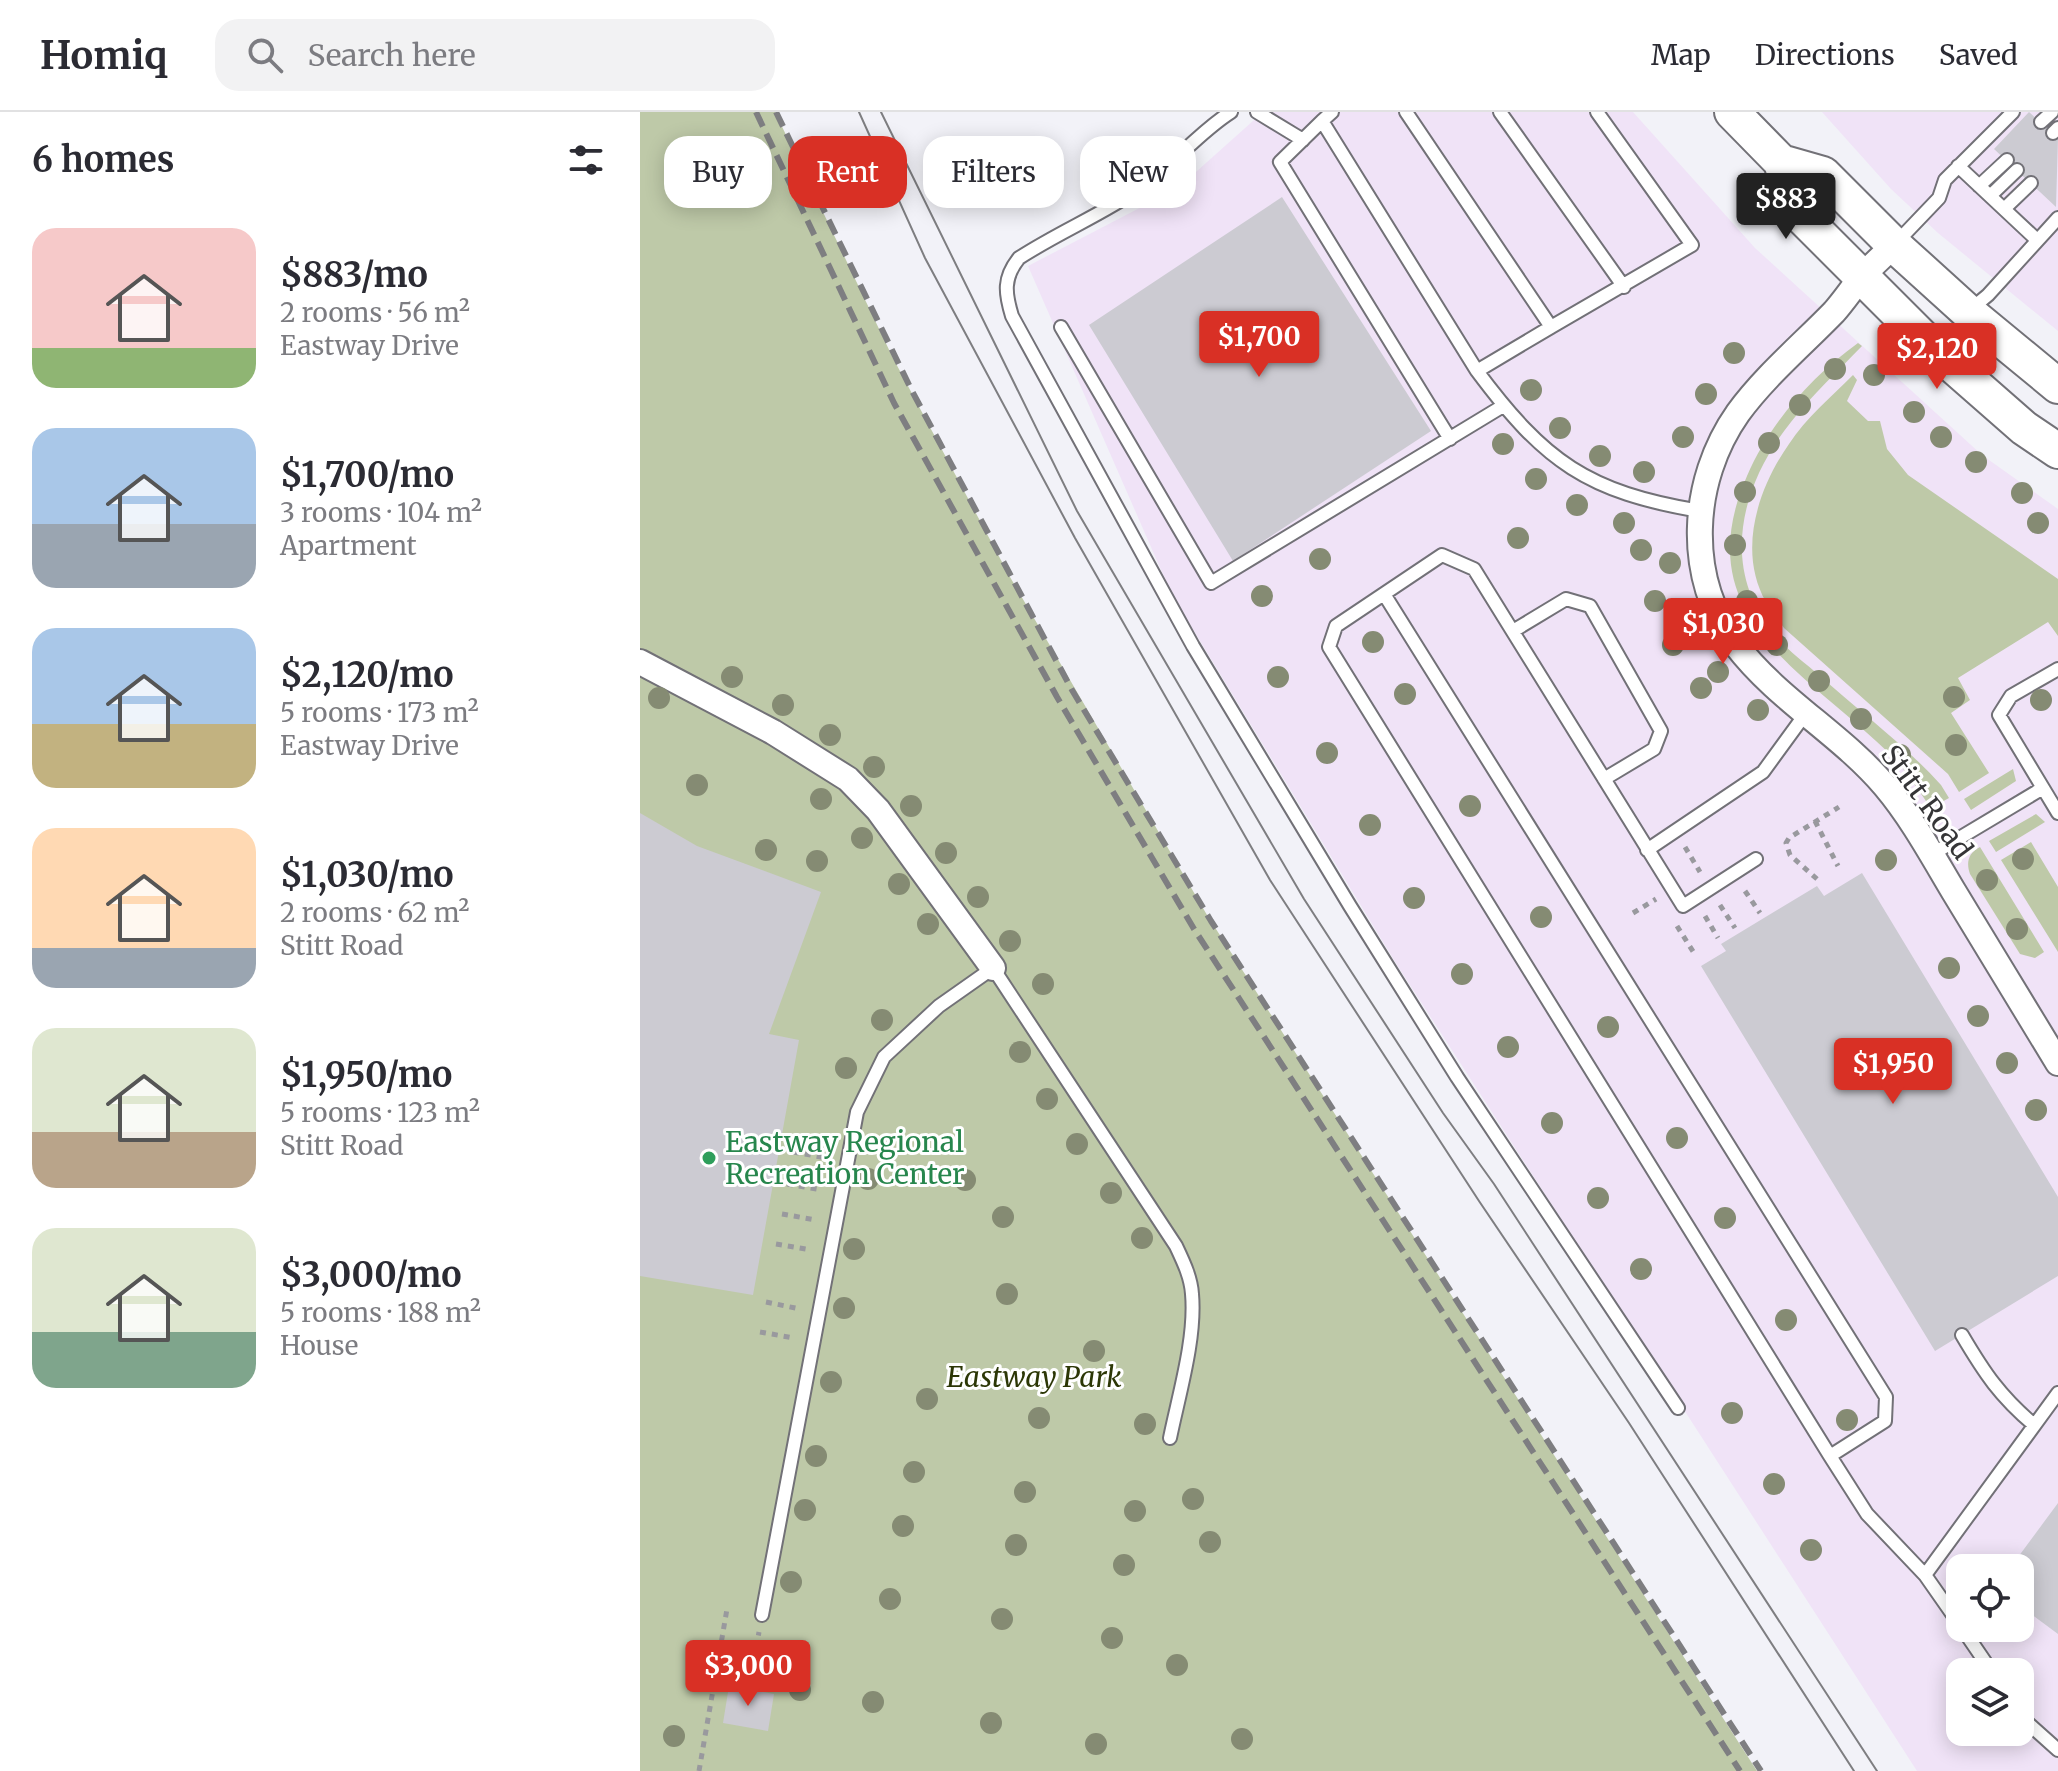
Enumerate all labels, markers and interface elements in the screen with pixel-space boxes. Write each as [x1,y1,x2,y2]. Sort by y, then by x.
search box [215,19,775,91]
text: Homiq [40,32,167,79]
icon: search [243,33,287,77]
text: Search here [307,36,476,74]
text: Map [1651,37,1711,73]
text: Directions [1755,37,1895,73]
text: Saved [1939,37,2018,73]
chip: Buy [664,136,772,208]
chip: Rent [788,136,907,208]
chip: Filters [923,136,1064,208]
chip: New [1080,136,1196,208]
icon: filters [564,138,608,182]
text: 6 homes [32,139,174,181]
pin: $883 [1739,173,1833,241]
text: $883 [1754,182,1818,215]
text: $883/mo [280,254,428,296]
icon: home [96,260,192,356]
text: 2 rooms · 56 m² [280,296,470,329]
pin: $1,700 [1194,311,1324,379]
text: $1,700 [1217,320,1301,353]
pin: $2,120 [1872,323,2002,391]
text: Eastway Drive [280,329,459,362]
text: $2,120 [1895,332,1979,365]
text: $1,700/mo [280,454,454,496]
icon: home [96,460,192,556]
text: 3 rooms · 104 m² [280,496,482,529]
text: Apartment [280,529,417,562]
pin: $1,030 [1658,598,1788,666]
text: $1,030 [1681,607,1765,640]
text: $2,120/mo [280,654,454,696]
icon: home [96,660,192,756]
text: 5 rooms · 173 m² [280,696,479,729]
text: Eastway Drive [280,729,459,762]
street label: Stitt Road [1873,738,1981,866]
text: $1,030/mo [280,854,454,896]
icon: home [96,860,192,956]
text: 2 rooms · 62 m² [280,896,469,929]
text: Stitt Road [280,929,403,962]
pin: $1,950 [1828,1038,1958,1106]
text: $1,950 [1852,1047,1934,1080]
text: $1,950/mo [280,1054,452,1096]
icon: home [96,1060,192,1156]
text: 5 rooms · 123 m² [280,1096,480,1129]
place label: Eastway Regional Recreation Center [725,1124,965,1192]
text: Stitt Road [280,1129,403,1162]
marker: Eastway Regional Recreation Center [700,1149,718,1167]
text: $3,000/mo [280,1254,461,1296]
icon: home [96,1260,192,1356]
text: 5 rooms · 188 m² [280,1296,481,1329]
text: House [280,1329,358,1362]
park label: Eastway Park [947,1359,1121,1395]
map controls [1946,1554,2034,1746]
button: locate [1946,1554,2034,1642]
pin: $3,000 [683,1640,813,1708]
text: $3,000 [703,1649,793,1682]
button: layers [1946,1658,2034,1746]

